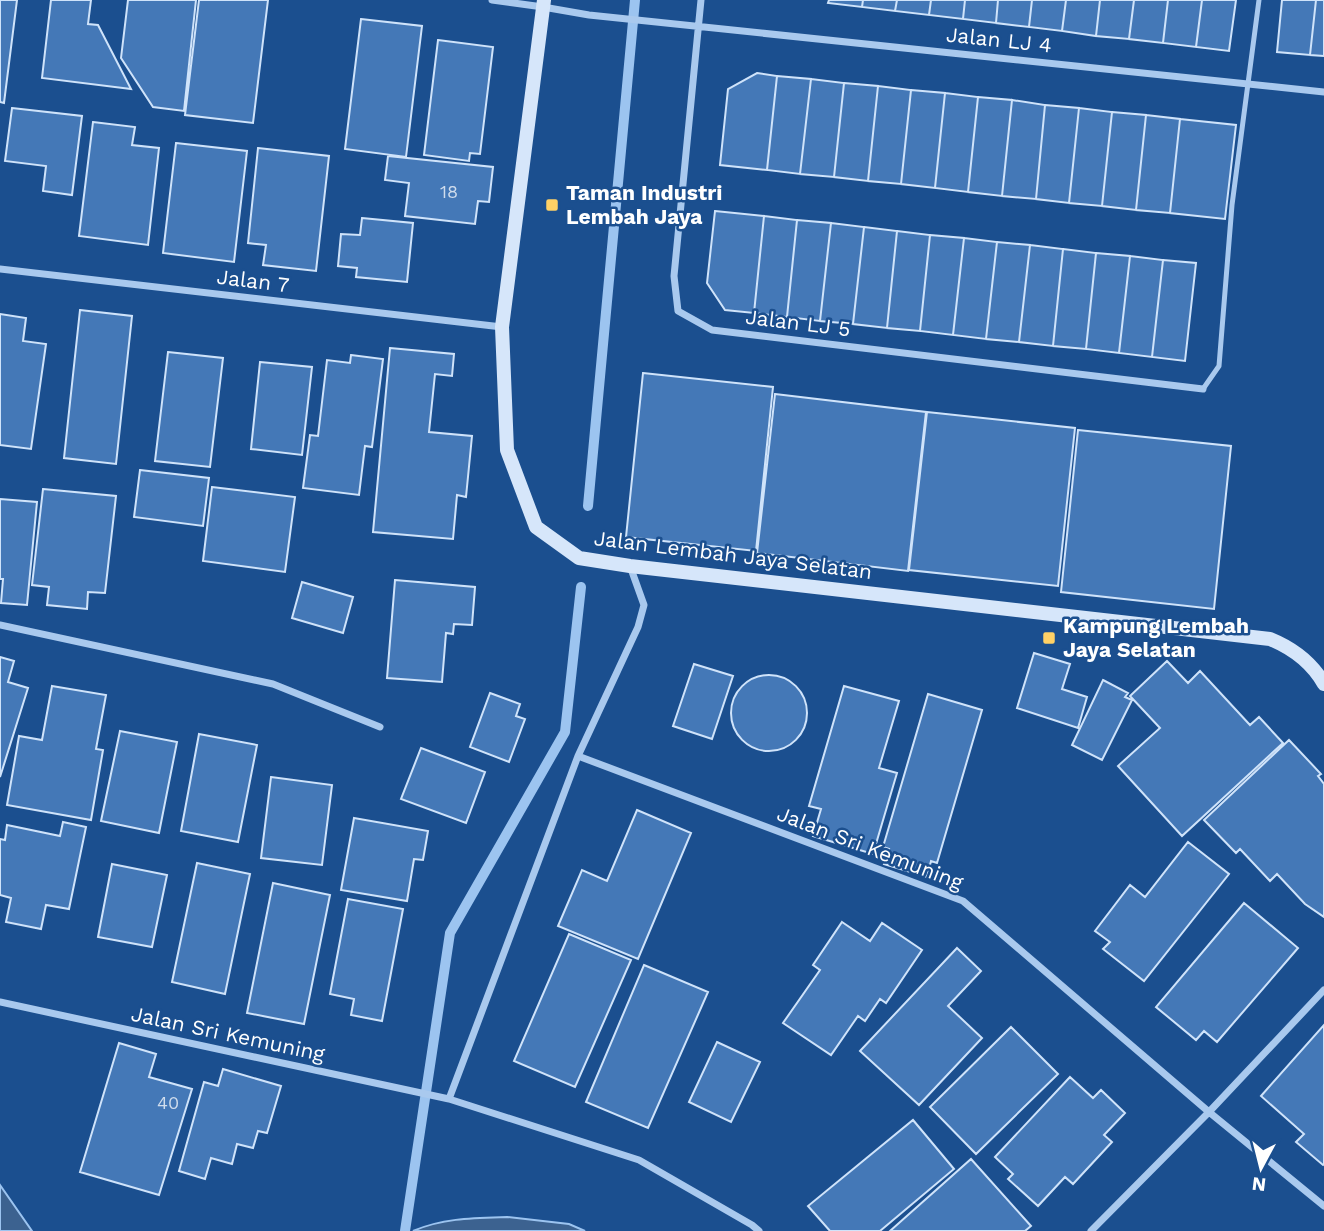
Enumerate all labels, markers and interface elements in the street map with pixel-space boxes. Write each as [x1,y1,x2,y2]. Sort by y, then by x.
street label: Jalan LJ 4 [945,22,1053,57]
place label: Taman Industri Lembah Jaya [566,180,722,229]
house number: 18 [440,181,458,202]
marker: Taman Industri Lembah Jaya [544,197,560,213]
street label: Jalan 7 [215,264,291,297]
street label: Jalan LJ 5 [744,304,852,341]
street label: Jalan Lembah Jaya Selatan [593,525,874,584]
place label: Kampung Lembah Jaya Selatan [1063,613,1249,662]
marker: Kampung Lembah Jaya Selatan [1041,630,1057,646]
street label: Jalan Sri Kemuning [774,801,968,895]
street label: Jalan Sri Kemuning [129,1001,328,1066]
house number: 40 [157,1092,179,1113]
north arrow [1226,1133,1296,1203]
text: N [1251,1172,1267,1197]

